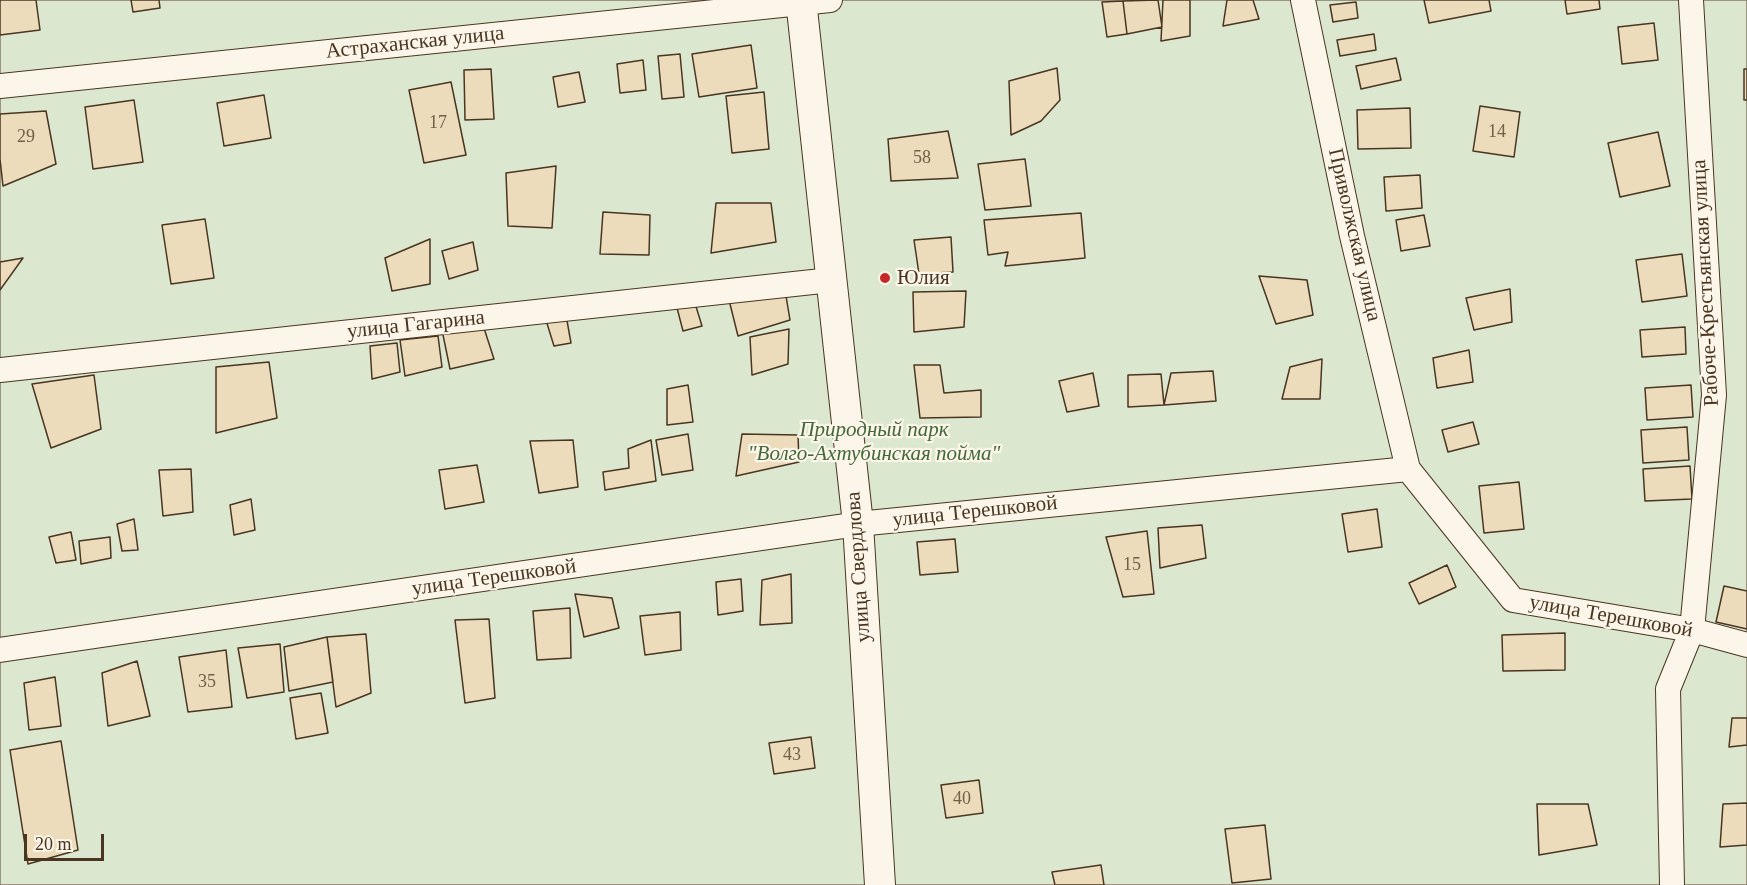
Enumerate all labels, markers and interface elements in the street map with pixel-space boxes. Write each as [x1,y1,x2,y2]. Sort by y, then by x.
street label: Астраханская улица [325,21,505,65]
house number: 17 [429,112,447,134]
house number: 14 [1488,121,1506,143]
house number: 29 [17,126,35,148]
street label: Приволжская улица [1322,146,1386,324]
house number: 58 [913,147,931,169]
street label: Рабоче-Крестьянская улица [1687,159,1725,407]
place label: Юлия [897,265,950,291]
marker: Юлия [878,271,892,285]
street label: улица Гагарина [346,305,486,345]
park label: Природный парк "Волго-Ахтубинская пойма" [748,417,1000,467]
street label: улица Свердлова [841,491,877,643]
street label: улица Терешковой [891,491,1059,533]
street label: улица Терешковой [410,554,578,602]
house number: 15 [1123,554,1141,576]
street label: улица Терешковой [1527,590,1695,644]
house number: 35 [198,671,216,693]
house number: 43 [783,744,801,766]
house number: 40 [953,788,971,810]
scale bar [27,822,106,860]
text: 20 m [35,834,72,854]

